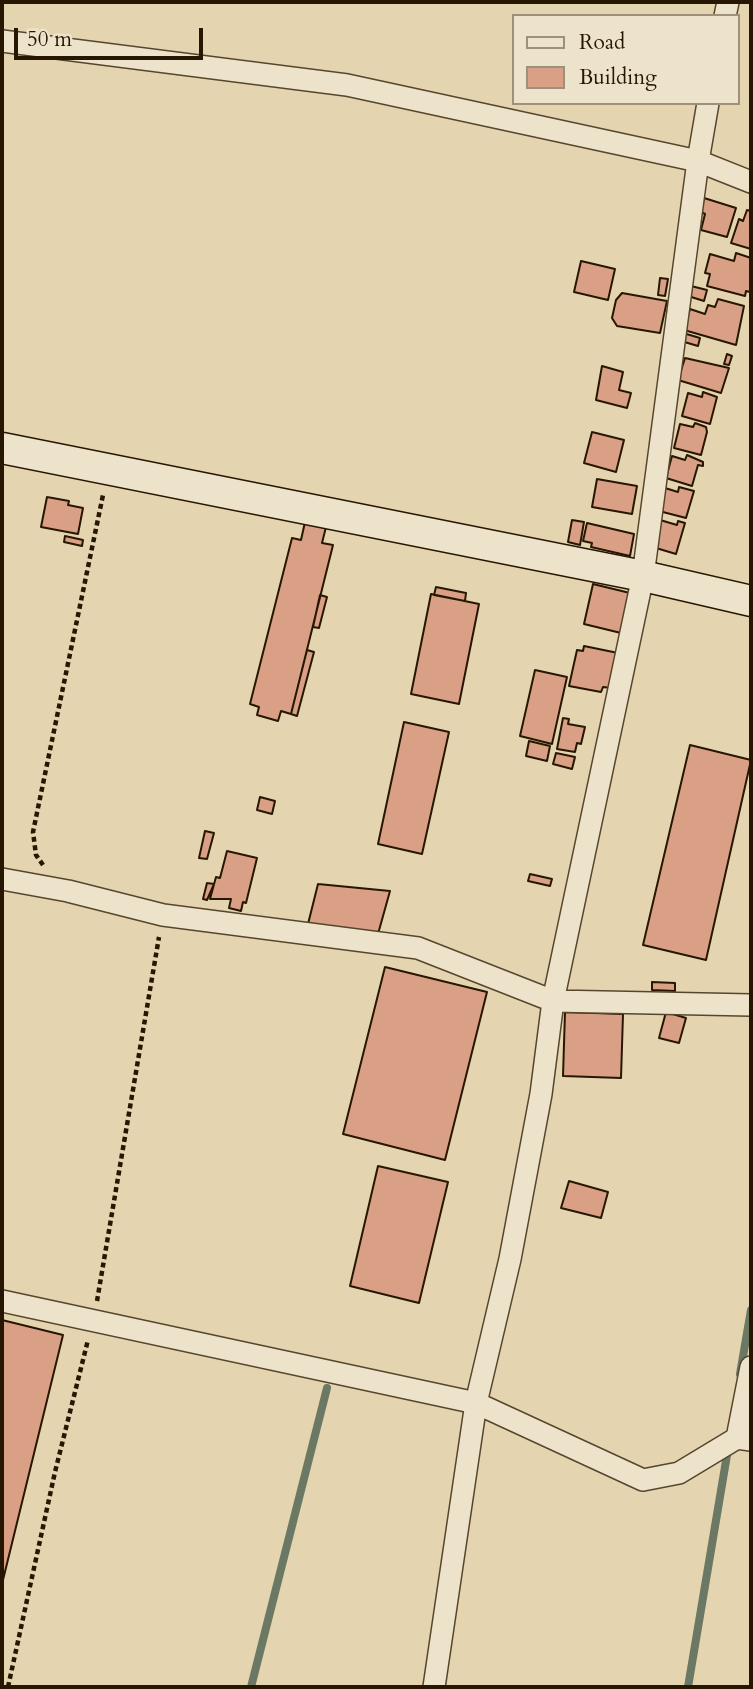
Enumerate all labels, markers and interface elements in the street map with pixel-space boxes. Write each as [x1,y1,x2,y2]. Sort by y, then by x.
scale bar [18,14,206,58]
legend [512,14,739,105]
text: 50 m [27,25,72,54]
text: Road [579,28,625,57]
text: Building [579,63,657,92]

